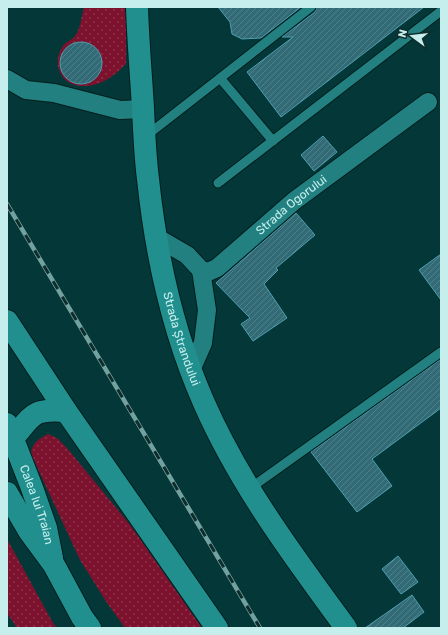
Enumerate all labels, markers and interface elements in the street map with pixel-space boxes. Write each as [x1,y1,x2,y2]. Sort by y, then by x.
north arrow [392,16,432,56]
text: N [396,28,410,39]
street label: Strada Ogorului [253,172,330,238]
street label: Strada Ștrandului [160,290,203,388]
street label: Calea lui Traian [17,463,56,546]

